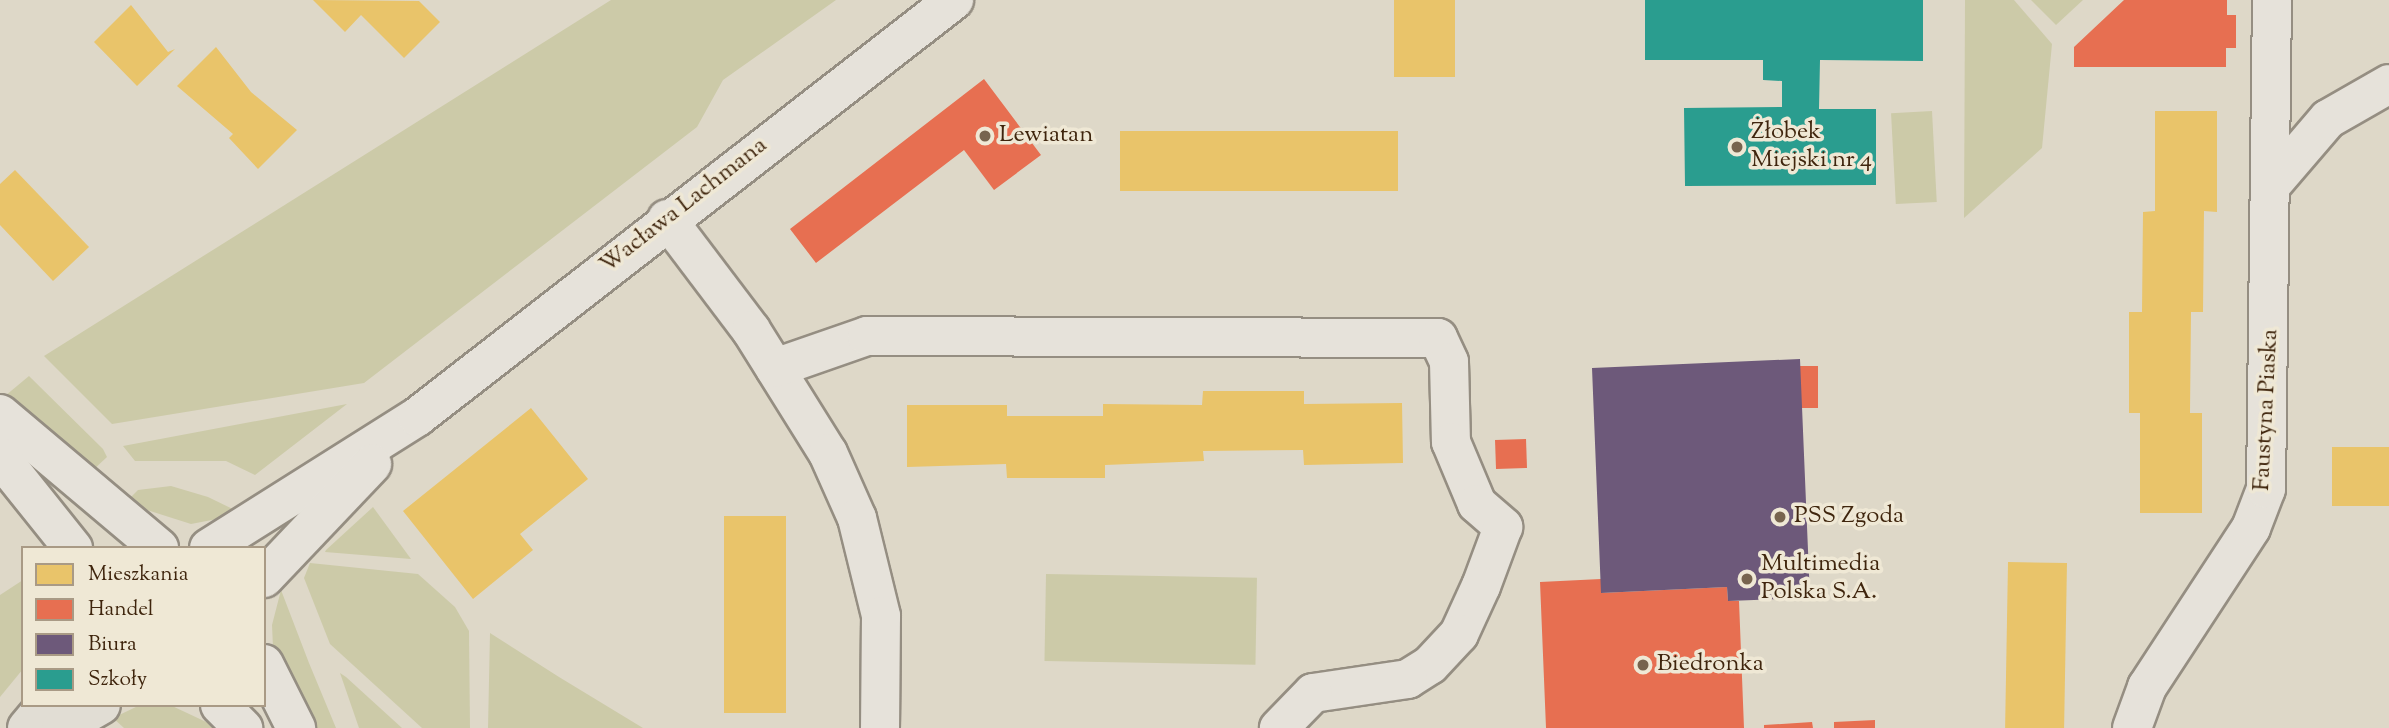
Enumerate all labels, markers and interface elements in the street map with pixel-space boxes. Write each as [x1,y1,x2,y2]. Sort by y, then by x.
place label: Żłobek Miejski nr 4 [1751,119,1872,175]
place label: Lewiatan [999,122,1093,150]
marker: Lewiatan [977,128,993,144]
street label: Wacława Lachmana [595,132,773,280]
marker: Żłobek Miejski nr 4 [1729,139,1745,155]
street label: Faustyna Piaska [2248,328,2286,492]
place label: PSS Zgoda [1794,503,1904,531]
marker: PSS Zgoda [1772,509,1788,525]
legend [21,546,266,707]
place label: Multimedia Polska S.A. [1761,551,1880,607]
text: Mieszkania [88,560,188,590]
marker: Multimedia Polska S.A. [1739,571,1755,587]
text: Handel [88,595,154,625]
text: Biura [88,630,137,660]
place label: Biedronka [1657,651,1764,679]
marker: Biedronka [1635,657,1651,673]
text: Szkoły [88,665,147,695]

